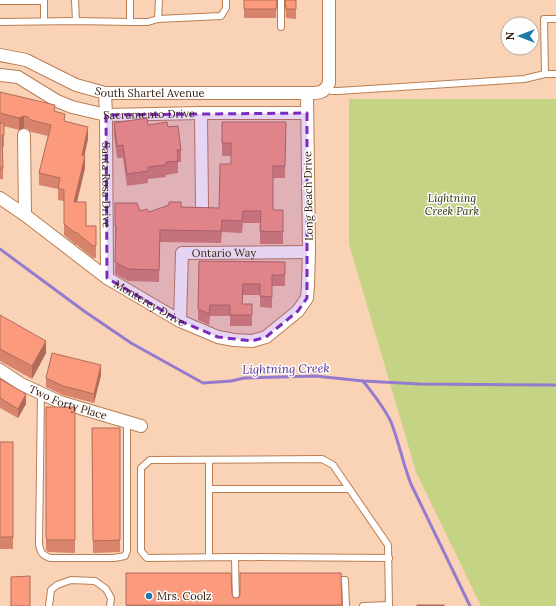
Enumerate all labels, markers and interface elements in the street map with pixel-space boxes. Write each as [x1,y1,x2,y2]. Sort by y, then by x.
north arrow [500,16,540,56]
text: N [503,31,517,40]
street label: South Shartel Avenue [93,83,205,100]
street label: Sacramento Drive [103,106,195,122]
street label: Santa Rosa Drive [99,142,114,228]
street label: Long Beach Drive [300,151,316,241]
park label: Lightning Creek Park [425,191,480,218]
street label: Ontario Way [192,245,256,260]
street label: Monterey Drive [111,277,187,329]
water label: Lightning Creek [242,360,330,377]
street label: Two Forty Place [27,382,109,423]
place label: Mrs. Coolz [157,589,212,603]
marker: Mrs. Coolz [144,591,154,601]

